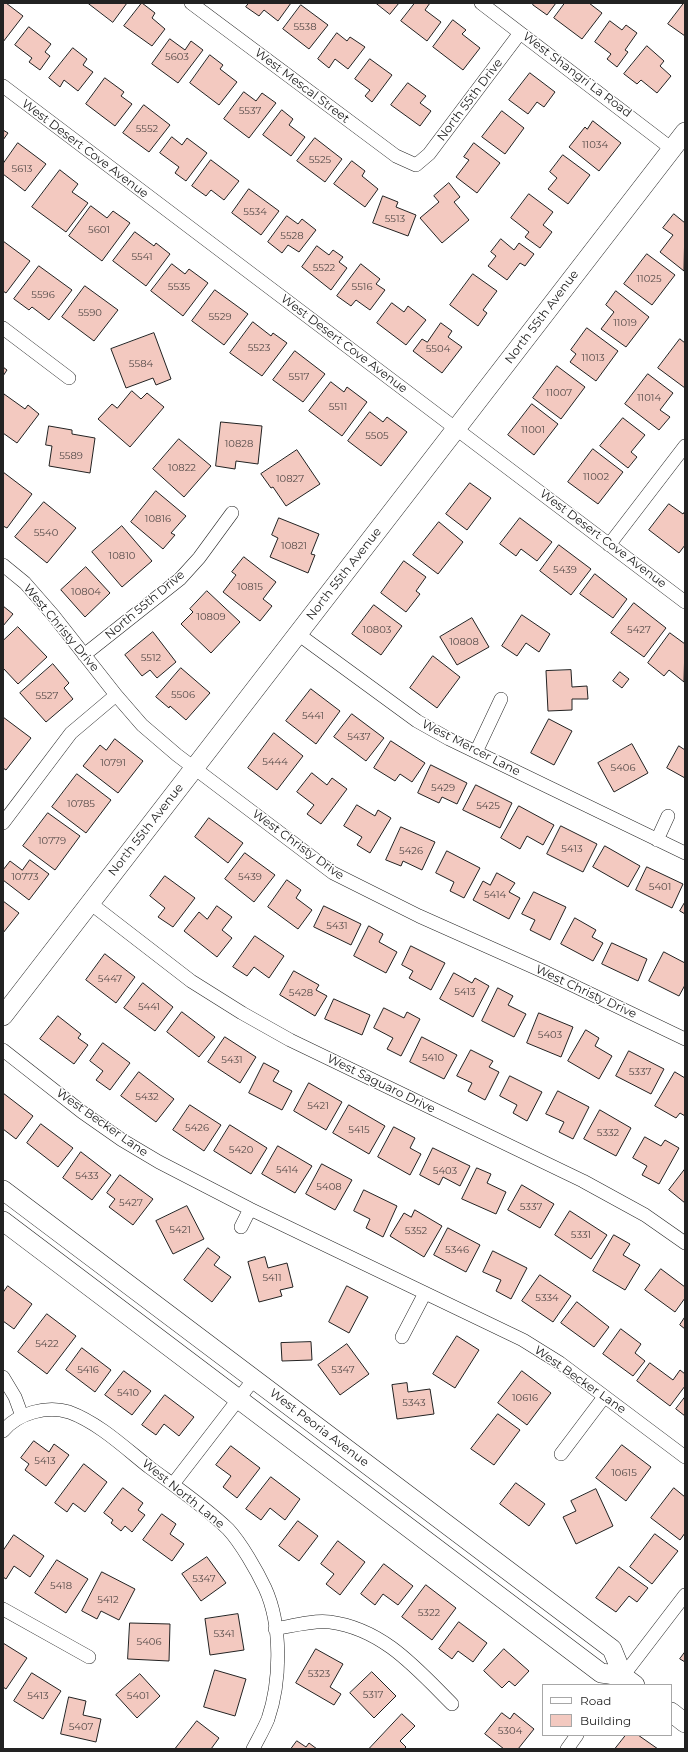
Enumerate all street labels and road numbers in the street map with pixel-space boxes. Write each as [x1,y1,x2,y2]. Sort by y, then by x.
street label: West Shangri La Road [520,29,634,121]
street label: West Mescal Street [252,46,352,126]
street label: North 55th Drive [434,56,506,144]
street label: West Desert Cove Avenue [19,97,151,201]
street label: North 55th Avenue [502,267,582,367]
street label: West Desert Cove Avenue [278,292,410,396]
street label: West Desert Cove Avenue [537,487,669,591]
street label: North 55th Avenue [303,525,385,623]
street label: North 55th Drive [102,568,188,642]
street label: West Christy Drive [20,581,102,675]
street label: West Mercer Lane [419,717,523,779]
street label: North 55th Avenue [105,781,187,879]
street label: West Christy Drive [249,807,347,883]
street label: West Christy Drive [533,962,639,1022]
street label: West Saguaro Drive [325,1052,437,1116]
street label: West Becker Lane [53,1086,151,1160]
street label: West Becker Lane [531,1343,629,1417]
street label: West Peoria Avenue [267,1386,371,1470]
street label: West North Lane [139,1456,227,1532]

